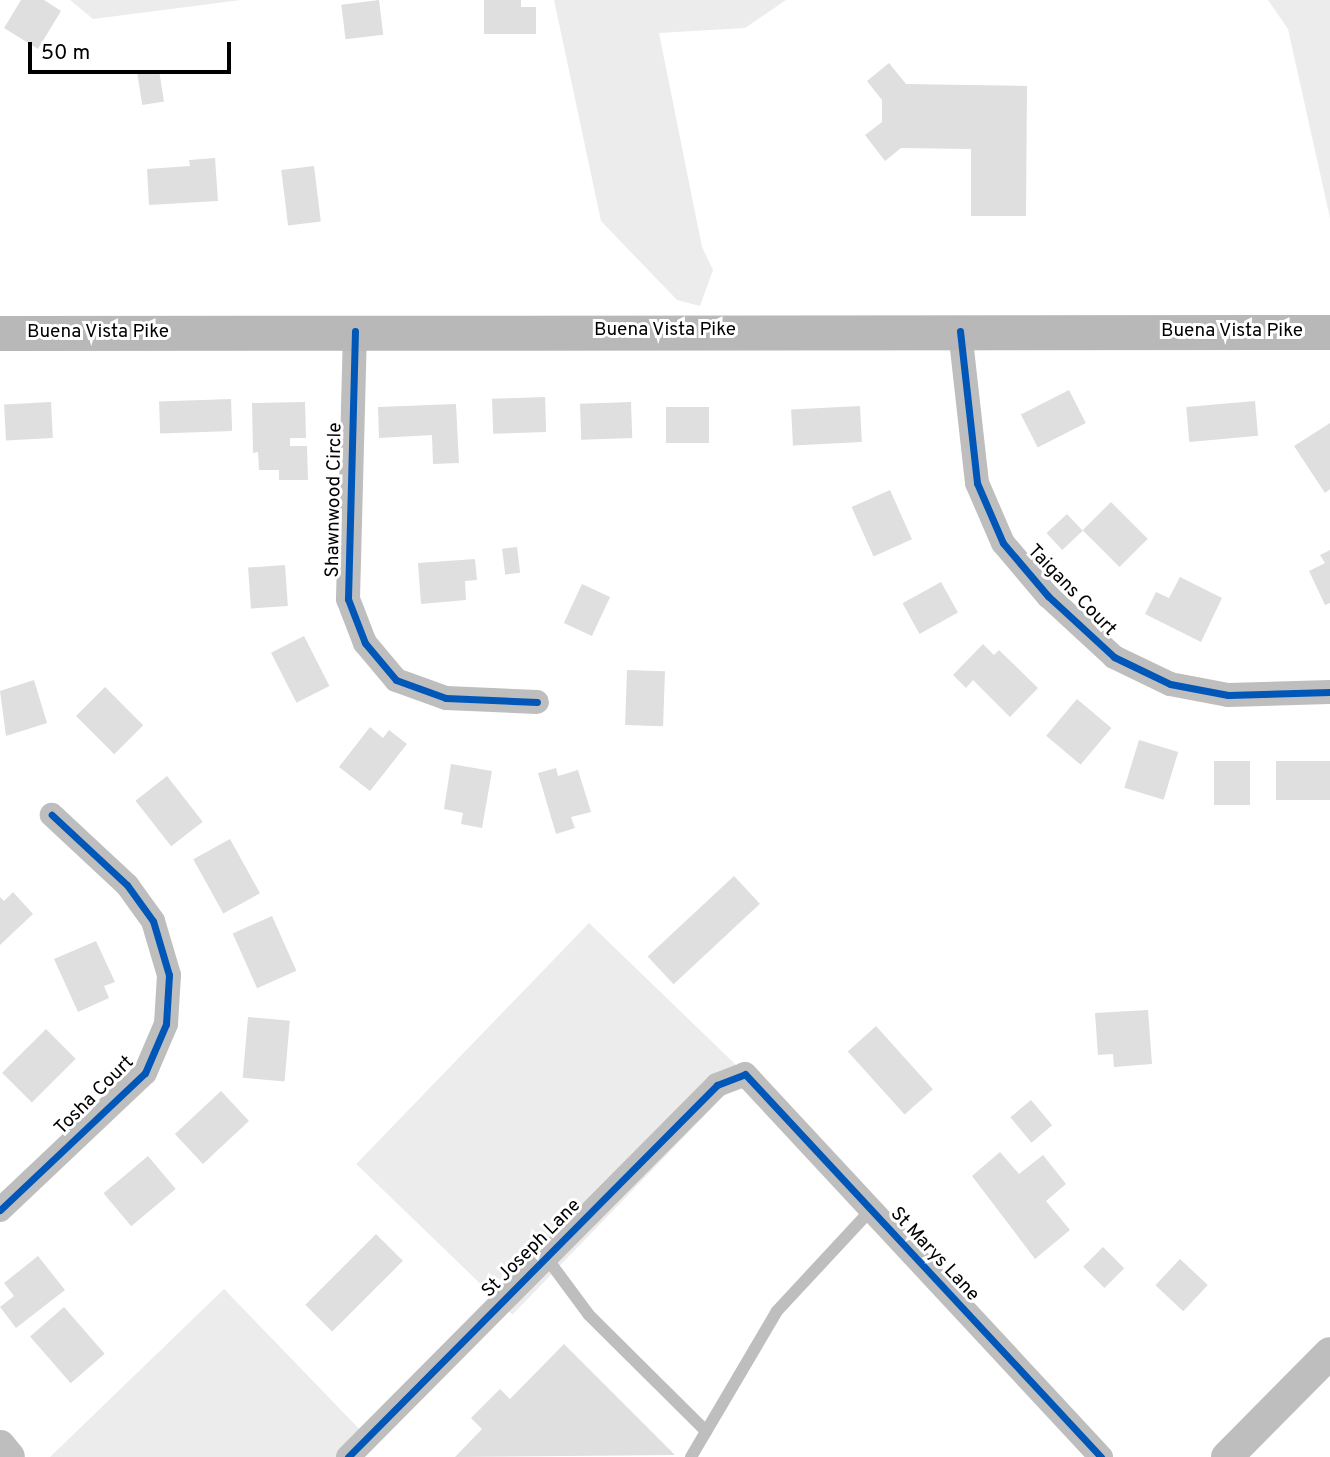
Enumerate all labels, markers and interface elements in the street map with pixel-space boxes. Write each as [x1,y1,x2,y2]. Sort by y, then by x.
scale bar [32,28,234,72]
text: 50 m [41,40,90,67]
street label: Buena Vista Pike [594,320,736,342]
street label: Buena Vista Pike [1161,321,1303,343]
street label: Buena Vista Pike [27,322,169,344]
street label: Shawnwood Circle [322,422,348,578]
street label: Taigans Court [1022,540,1120,642]
street label: Tosha Court [51,1052,139,1140]
street label: St Joseph Lane [478,1195,586,1303]
street label: St Marys Lane [885,1203,983,1307]

